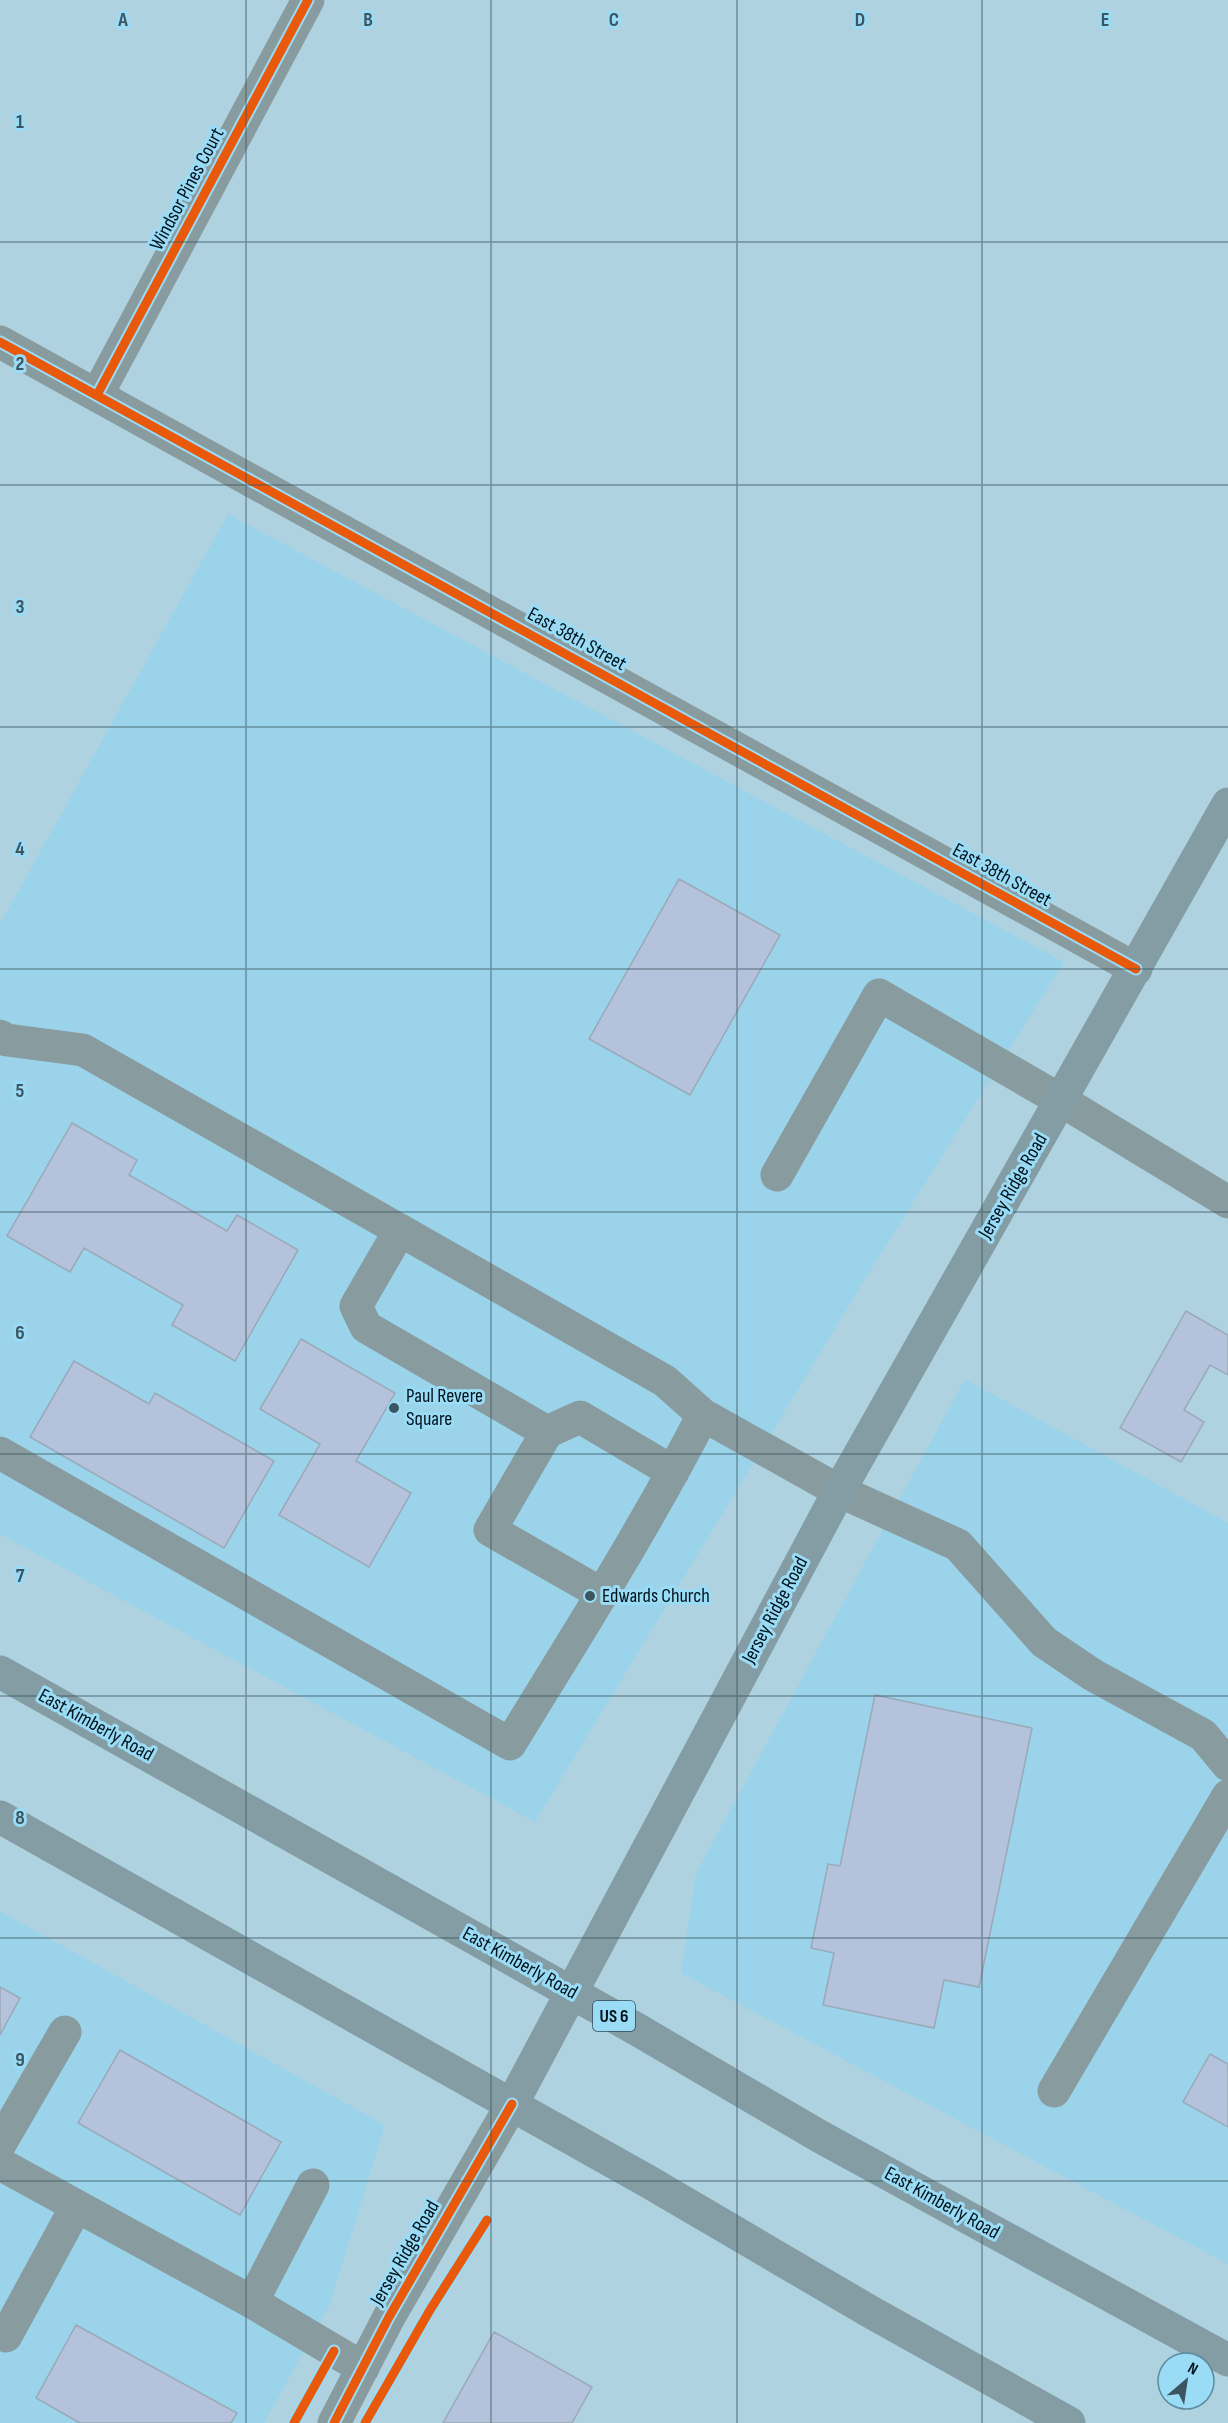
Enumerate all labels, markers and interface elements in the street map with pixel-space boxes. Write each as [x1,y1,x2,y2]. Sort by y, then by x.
text: A [117,8,128,32]
text: B [363,8,373,32]
text: C [609,8,619,32]
text: D [855,8,865,32]
text: E [1101,8,1109,32]
text: 1 [16,110,24,134]
street label: Windsor Pines Court [145,124,229,254]
text: 2 [16,352,24,376]
text: 3 [16,595,25,619]
street label: East 38th Street [523,602,631,676]
text: 4 [15,837,25,861]
street label: East 38th Street [948,838,1056,912]
text: 5 [16,1079,25,1103]
street label: Jersey Ridge Road [973,1129,1053,1244]
text: 6 [15,1321,25,1345]
place label: Paul Revere Square [406,1384,483,1431]
marker: Paul Revere Square [387,1401,401,1415]
street label: Jersey Ridge Road [736,1553,813,1668]
text: 7 [16,1564,25,1588]
place label: Edwards Church [602,1584,710,1608]
marker: Edwards Church [583,1589,597,1603]
street label: East Kimberly Road [34,1684,158,1766]
text: 8 [15,1806,25,1830]
street label: East Kimberly Road [458,1922,582,2004]
road number: US 6 [593,2001,635,2031]
text: 9 [15,2048,25,2072]
street label: East Kimberly Road [880,2162,1004,2244]
street label: Jersey Ridge Road [365,2196,445,2311]
north arrow [1156,2351,1216,2411]
text: N [1184,2359,1201,2380]

